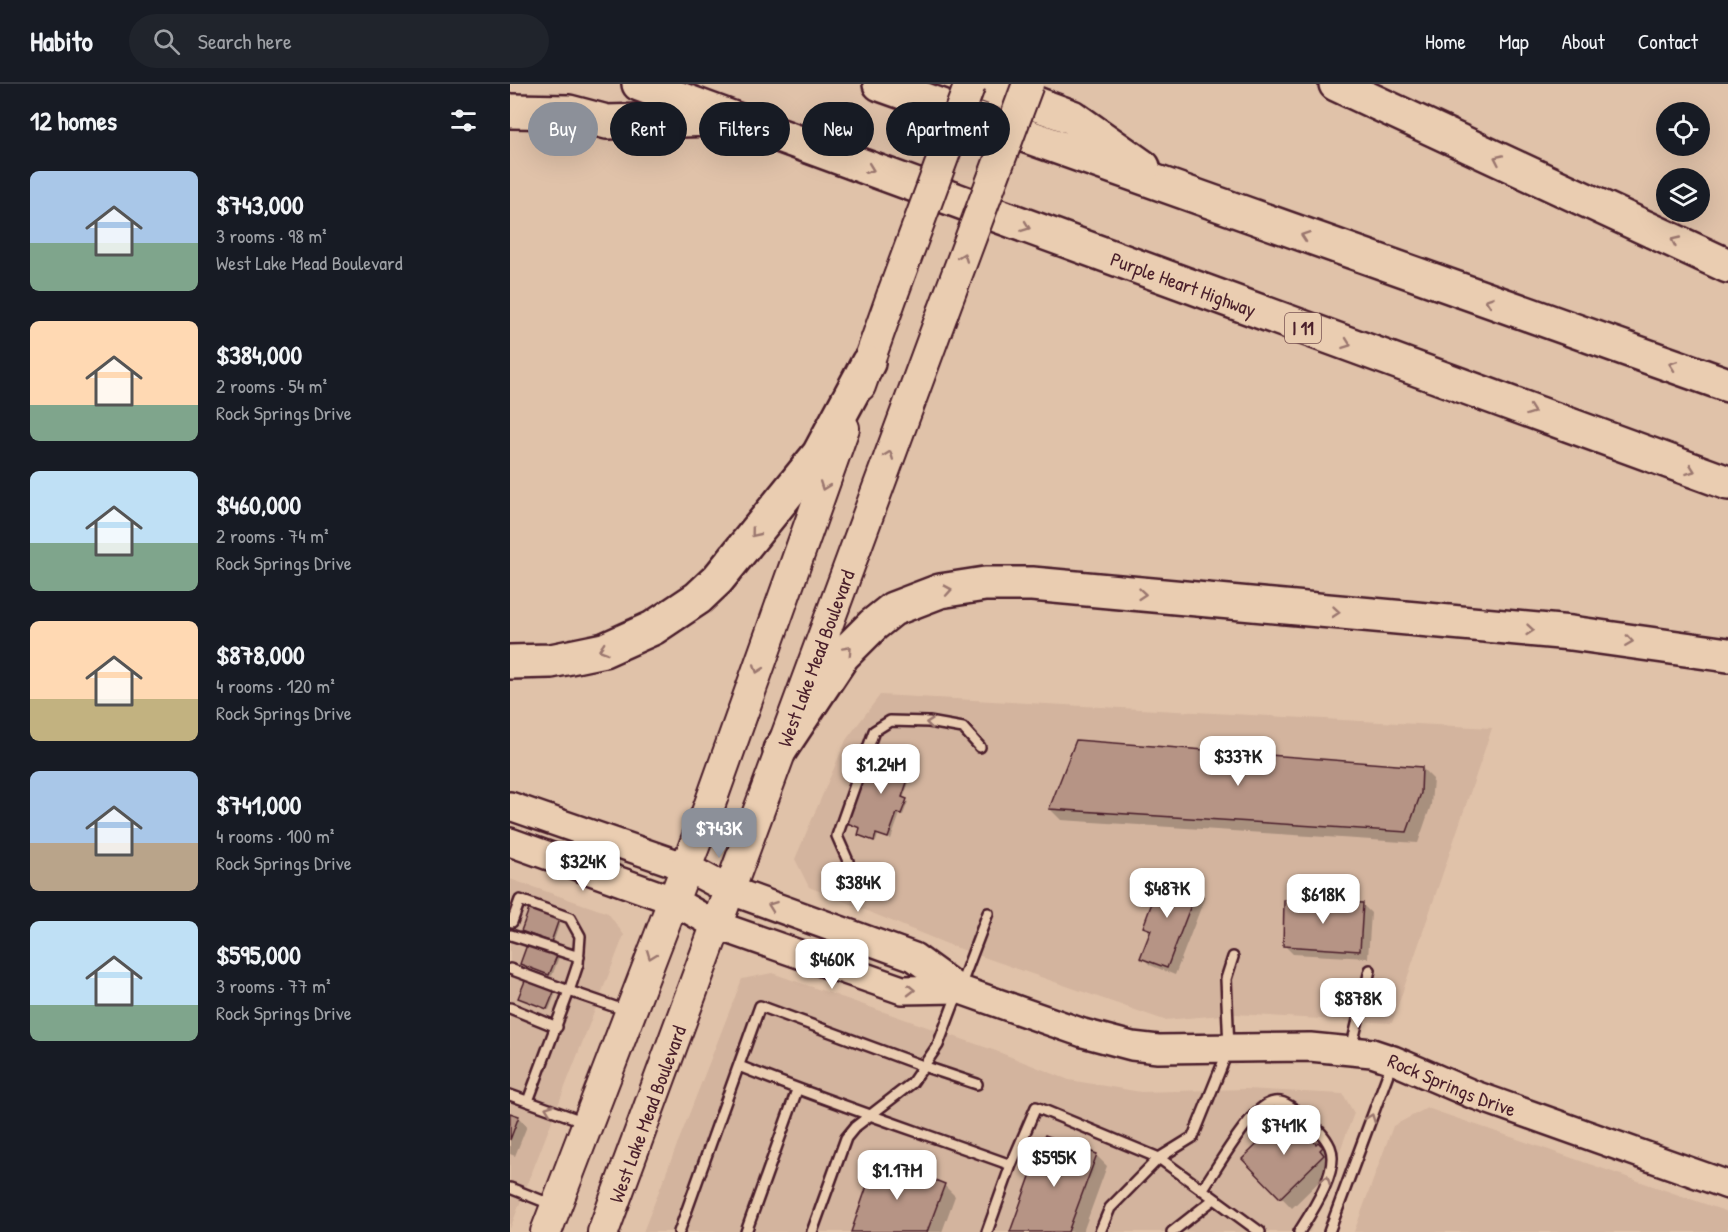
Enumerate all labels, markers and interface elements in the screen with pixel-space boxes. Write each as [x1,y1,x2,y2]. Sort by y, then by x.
search box [129,14,549,68]
text: Habito [30,22,93,60]
icon: search [150,25,183,58]
text: Search here [198,26,292,56]
text: Home [1425,27,1466,56]
text: Map [1499,27,1529,56]
text: About [1562,27,1605,56]
text: Contact [1638,27,1698,56]
chip: Buy [528,102,598,156]
chip: Rent [610,102,687,156]
chip: Filters [699,102,790,156]
chip: New [802,102,874,156]
chip: Apartment [886,102,1010,156]
map controls [1656,102,1710,222]
button: locate [1656,102,1710,156]
text: 12 homes [30,103,117,138]
icon: filters [447,104,480,137]
one-way arrow [1493,155,1504,167]
one-way arrow [864,162,875,174]
button: layers [1656,168,1710,222]
text: $743,000 [216,187,304,222]
icon: home [78,195,150,267]
one-way arrow [1020,220,1031,233]
text: 3 rooms · 98 m² [216,222,327,249]
one-way arrow [1300,230,1311,243]
one-way arrow [1670,237,1681,249]
street label: Purple Heart Highway [1107,245,1260,323]
text: West Lake Mead Boulevard [216,249,403,276]
one-way arrow [956,252,968,263]
one-way arrow [1484,295,1495,308]
road number: I 11 [1285,313,1321,343]
text: $384,000 [216,337,302,372]
one-way arrow [1341,337,1352,350]
icon: home [78,345,150,417]
one-way arrow [1668,360,1679,373]
text: 2 rooms · 54 m² [216,372,327,399]
text: Rock Springs Drive [216,399,352,426]
one-way arrow [1525,404,1535,417]
one-way arrow [882,450,895,461]
one-way arrow [1685,462,1696,475]
one-way arrow [818,480,831,491]
text: $460,000 [216,487,301,522]
icon: home [78,495,150,567]
text: 2 rooms · 74 m² [216,522,328,549]
one-way arrow [751,527,762,538]
text: Rock Springs Drive [216,549,352,576]
street label: West Lake Mead Boulevard [770,566,860,750]
one-way arrow [943,584,953,597]
one-way arrow [1138,587,1147,600]
one-way arrow [1332,605,1341,618]
one-way arrow [1526,623,1535,636]
one-way arrow [1625,635,1634,647]
text: $878,000 [216,637,305,672]
one-way arrow [598,642,609,655]
icon: home [78,645,150,717]
one-way arrow [841,646,852,657]
one-way arrow [752,664,765,674]
text: 4 rooms · 120 m² [216,672,335,699]
text: Rock Springs Drive [216,699,352,726]
one-way arrow [926,717,935,730]
pin: $337K [1196,736,1280,787]
text: $337K [1214,742,1262,769]
pin: $1.24M [832,744,930,795]
text: $1.24M [856,750,906,777]
text: $741,000 [216,787,301,822]
icon: home [78,795,150,867]
pin: $743K [677,808,761,859]
text: $743K [696,814,742,841]
text: 4 rooms · 100 m² [216,822,334,849]
pin: $324K [541,841,625,892]
text: $324K [560,847,606,874]
text: Rock Springs Drive [216,849,352,876]
pin: $384K [816,862,900,913]
text: $384K [835,868,881,895]
pin: $487K [1125,868,1209,919]
text: $487K [1144,874,1190,901]
pin: $618K [1281,874,1365,925]
text: $618K [1301,880,1345,907]
one-way arrow [768,900,778,913]
text: $595,000 [216,937,301,972]
pin: $460K [790,939,874,990]
icon: home [78,945,150,1017]
text: $460K [809,945,855,972]
one-way arrow [646,949,658,960]
text: 3 rooms · 77 m² [216,972,330,999]
pin: $878K [1316,978,1400,1029]
one-way arrow [906,983,915,996]
text: $878K [1334,984,1382,1011]
text: Rock Springs Drive [216,999,352,1026]
street label: West Lake Mead Boulevard [602,1021,692,1206]
street label: Rock Springs Drive [1384,1046,1520,1122]
one-way arrow [544,1103,555,1116]
pin: $741K [1242,1105,1326,1156]
text: $741K [1261,1111,1307,1138]
one-way arrow [1364,1113,1377,1124]
pin: $595K [1012,1137,1096,1188]
text: $595K [1032,1143,1076,1170]
pin: $1.17M [848,1150,946,1201]
text: $1.17M [872,1156,922,1183]
one-way arrow [1319,1175,1331,1186]

